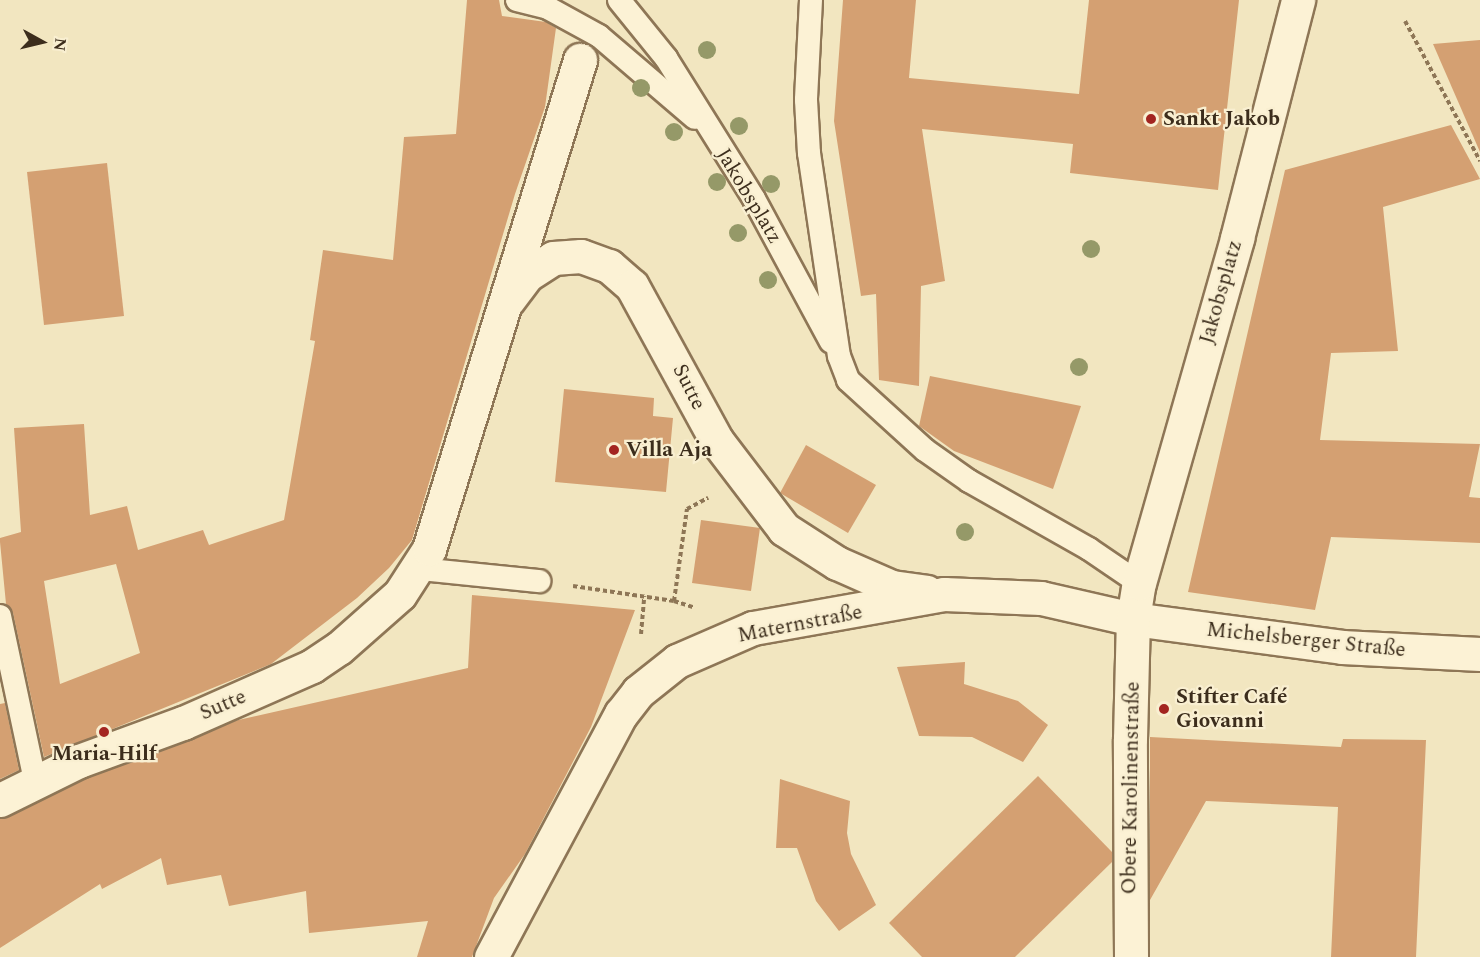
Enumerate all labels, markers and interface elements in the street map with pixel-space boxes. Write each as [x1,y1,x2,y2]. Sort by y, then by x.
north arrow [12,12,72,72]
text: N [47,36,73,53]
place label: Sankt Jakob [1163,106,1280,132]
marker: Sankt Jakob [1144,112,1158,126]
street label: Jakobsplatz [711,144,787,248]
street label: Jakobsplatz [1194,237,1248,347]
street label: Sutte [667,360,711,414]
place label: Villa Aja [626,437,712,463]
marker: Villa Aja [607,443,621,457]
street label: Maternstraße [735,600,865,648]
street label: Michelsberger Straße [1205,617,1407,663]
street label: Obere Karolinenstraße [1117,681,1145,895]
street label: Sutte [196,684,250,726]
place label: Stifter Café Giovanni [1176,684,1287,734]
marker: Stifter Café Giovanni [1157,702,1171,716]
marker: Maria-Hilf [97,725,111,739]
place label: Maria-Hilf [51,741,157,767]

